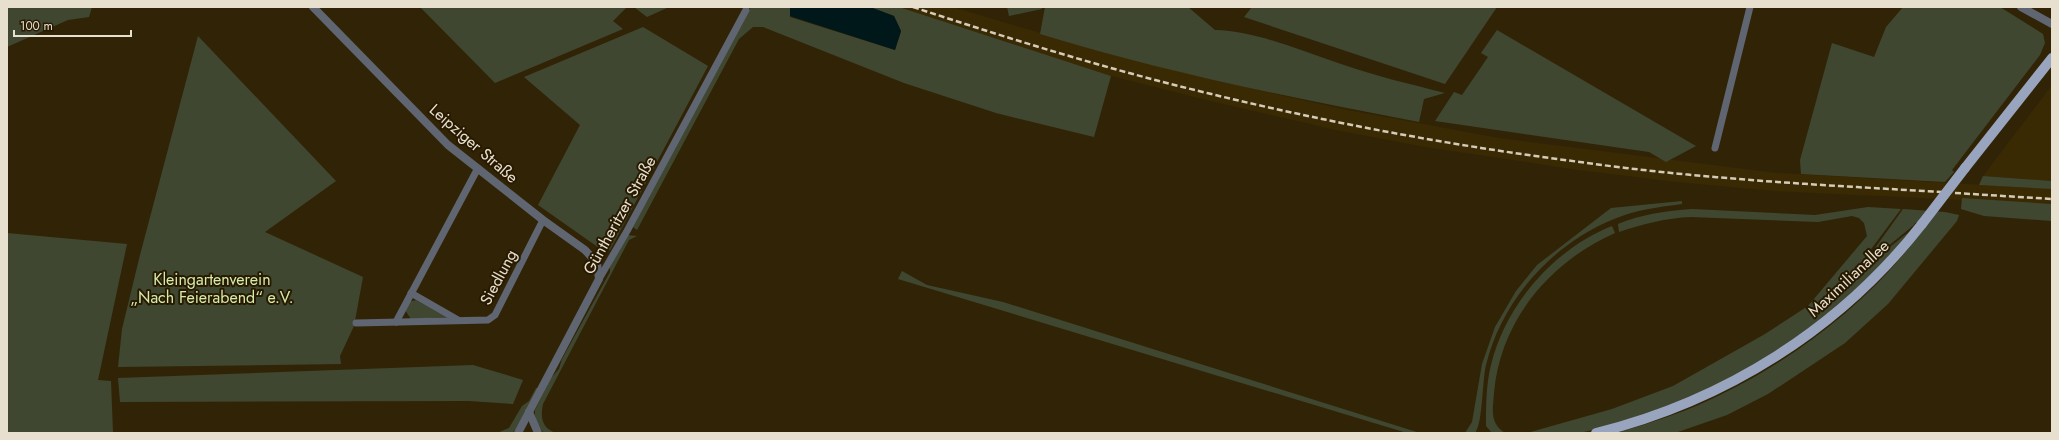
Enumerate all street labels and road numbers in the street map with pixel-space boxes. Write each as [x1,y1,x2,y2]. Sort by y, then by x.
street label: Leipziger Straße [424,98,523,188]
street label: Güntheritzer Straße [577,152,661,278]
street label: Maximilianallee [1803,235,1894,322]
street label: Siedlung [474,245,523,309]

